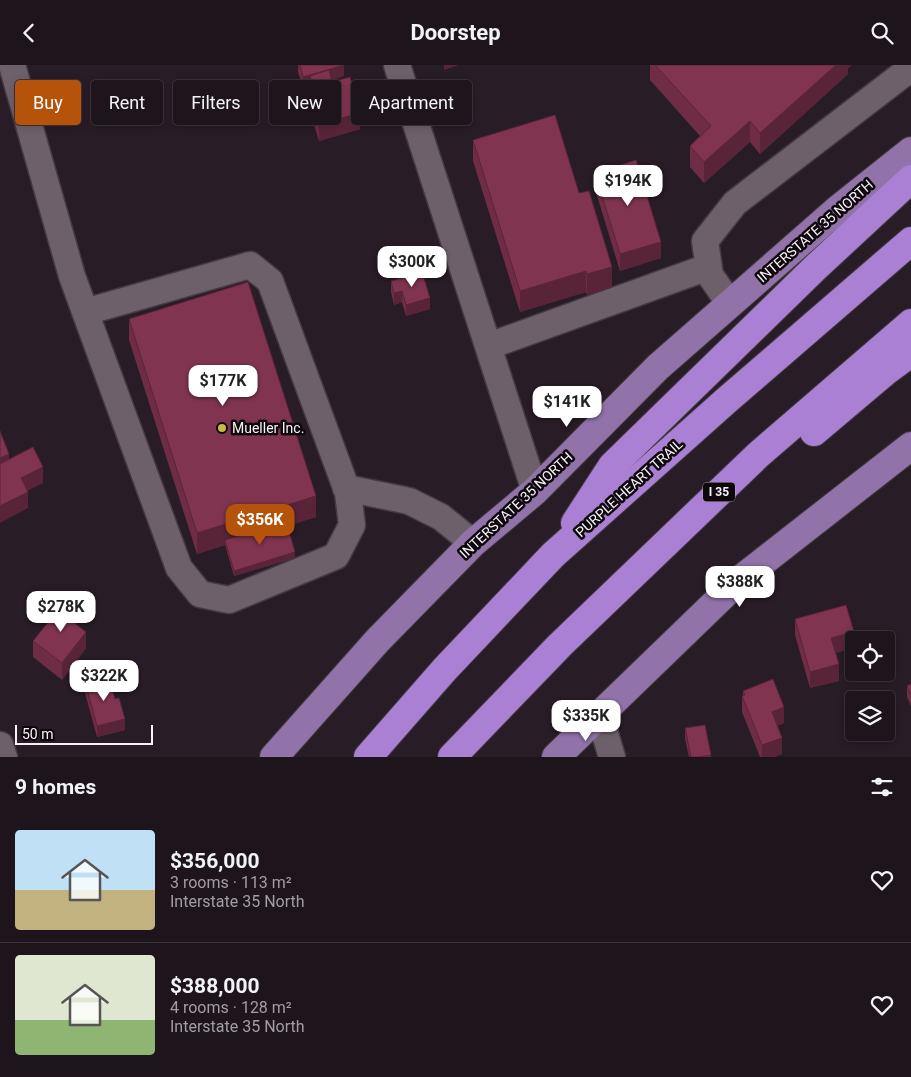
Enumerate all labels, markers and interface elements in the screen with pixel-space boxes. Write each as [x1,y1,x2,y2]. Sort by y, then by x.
icon: back [15,19,43,47]
icon: search [868,19,896,47]
text: Doorstep [410,20,501,45]
chip: Buy [15,80,81,125]
chip: Rent [91,80,163,125]
chip: Filters [173,80,259,125]
chip: New [269,80,341,125]
chip: Apartment [351,80,472,125]
pin: $194K [593,165,663,207]
text: $194K [605,171,651,190]
street label: INTERSTATE 35 NORTH [754,176,876,286]
pin: $300K [377,245,447,288]
text: $300K [389,252,435,271]
pin: $177K [188,365,258,407]
text: $177K [200,371,246,390]
pin: $141K [532,385,602,428]
text: $141K [544,392,590,411]
place label: Mueller Inc. [232,420,304,436]
marker: Mueller Inc. [216,422,228,434]
street label: PURPLE HEART TRAIL [572,436,686,540]
street label: INTERSTATE 35 NORTH [456,449,576,561]
road number: I 35 [703,483,735,502]
pin: $356K [225,503,295,546]
text: $356K [237,510,283,529]
pin: $388K [705,565,775,608]
text: $388K [717,572,763,591]
pin: $278K [26,591,96,633]
text: $278K [38,597,84,616]
map controls [845,631,895,741]
button: locate [845,631,895,681]
pin: $322K [69,659,139,702]
text: $322K [81,666,127,685]
button: layers [845,691,895,741]
pin: $335K [551,699,621,742]
text: $335K [563,706,609,725]
scale bar [15,722,152,745]
text: 50 m [22,726,54,742]
icon: filters [868,773,896,801]
text: 9 homes [15,775,96,799]
text: $356,000 [170,849,260,873]
icon: home [55,850,115,910]
icon: heart [868,866,896,894]
text: 3 rooms · 113 m² [170,873,292,892]
text: Interstate 35 North [170,892,305,911]
text: $388,000 [170,974,260,998]
icon: home [55,975,115,1035]
icon: heart [868,991,896,1019]
text: 4 rooms · 128 m² [170,998,292,1017]
text: Interstate 35 North [170,1017,305,1036]

